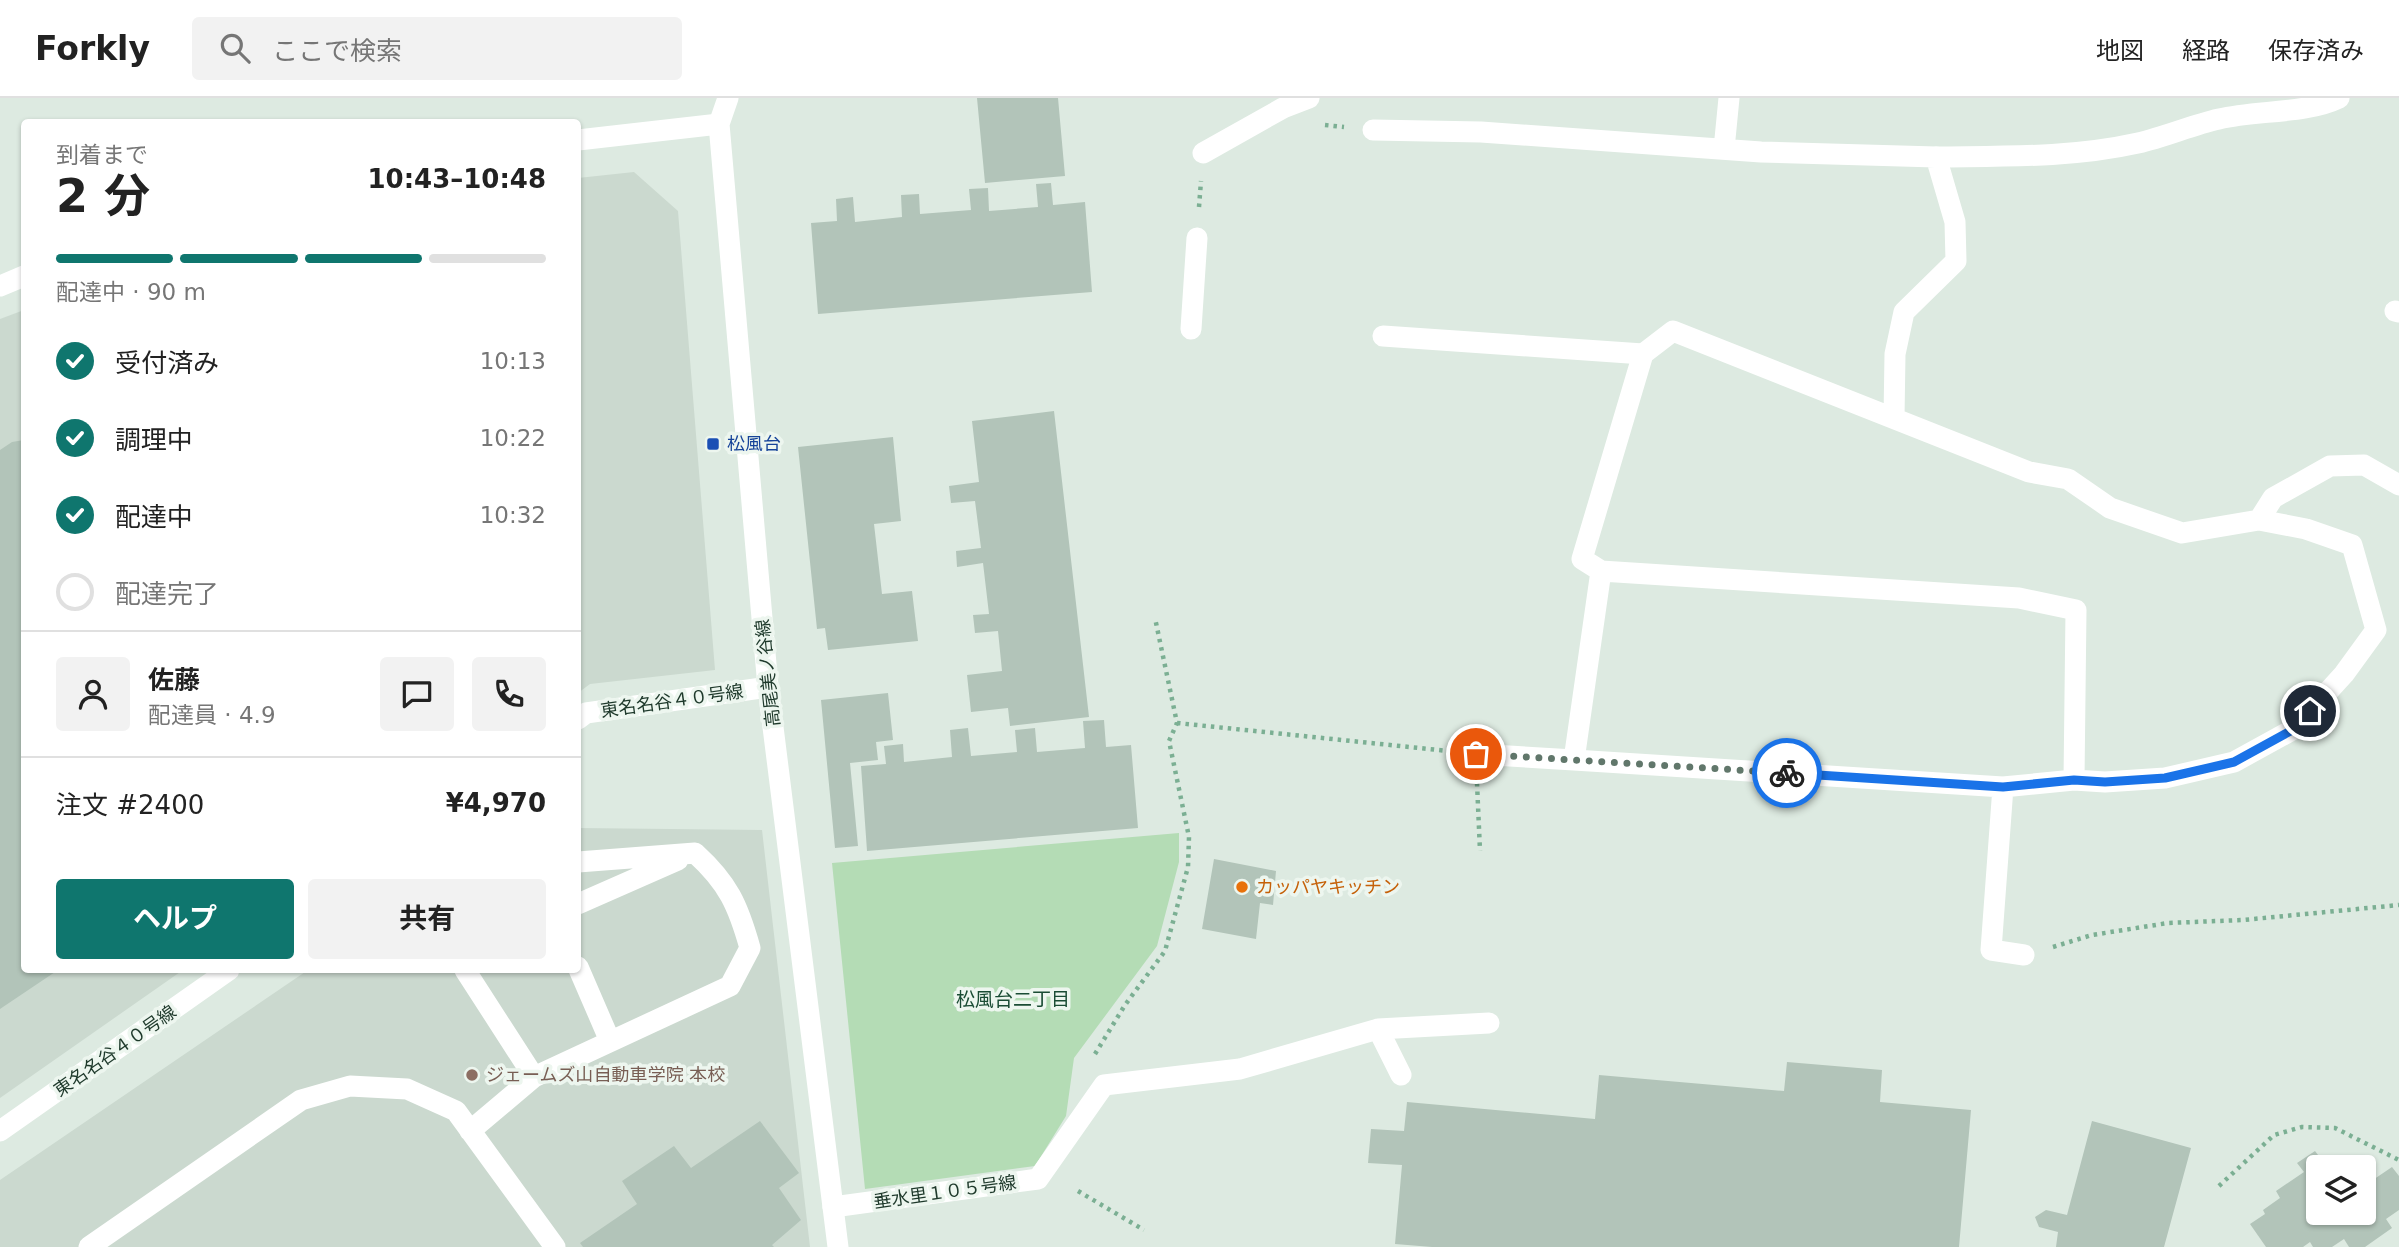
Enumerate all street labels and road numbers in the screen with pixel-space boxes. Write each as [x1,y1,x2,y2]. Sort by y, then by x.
street label: 高尾美ノ谷線 [751,618,784,728]
street label: 東名名谷４０号線 [599,680,745,721]
street label: 東名名谷４０号線 [50,1001,180,1100]
street label: 垂水里１０５号線 [872,1171,1018,1212]

